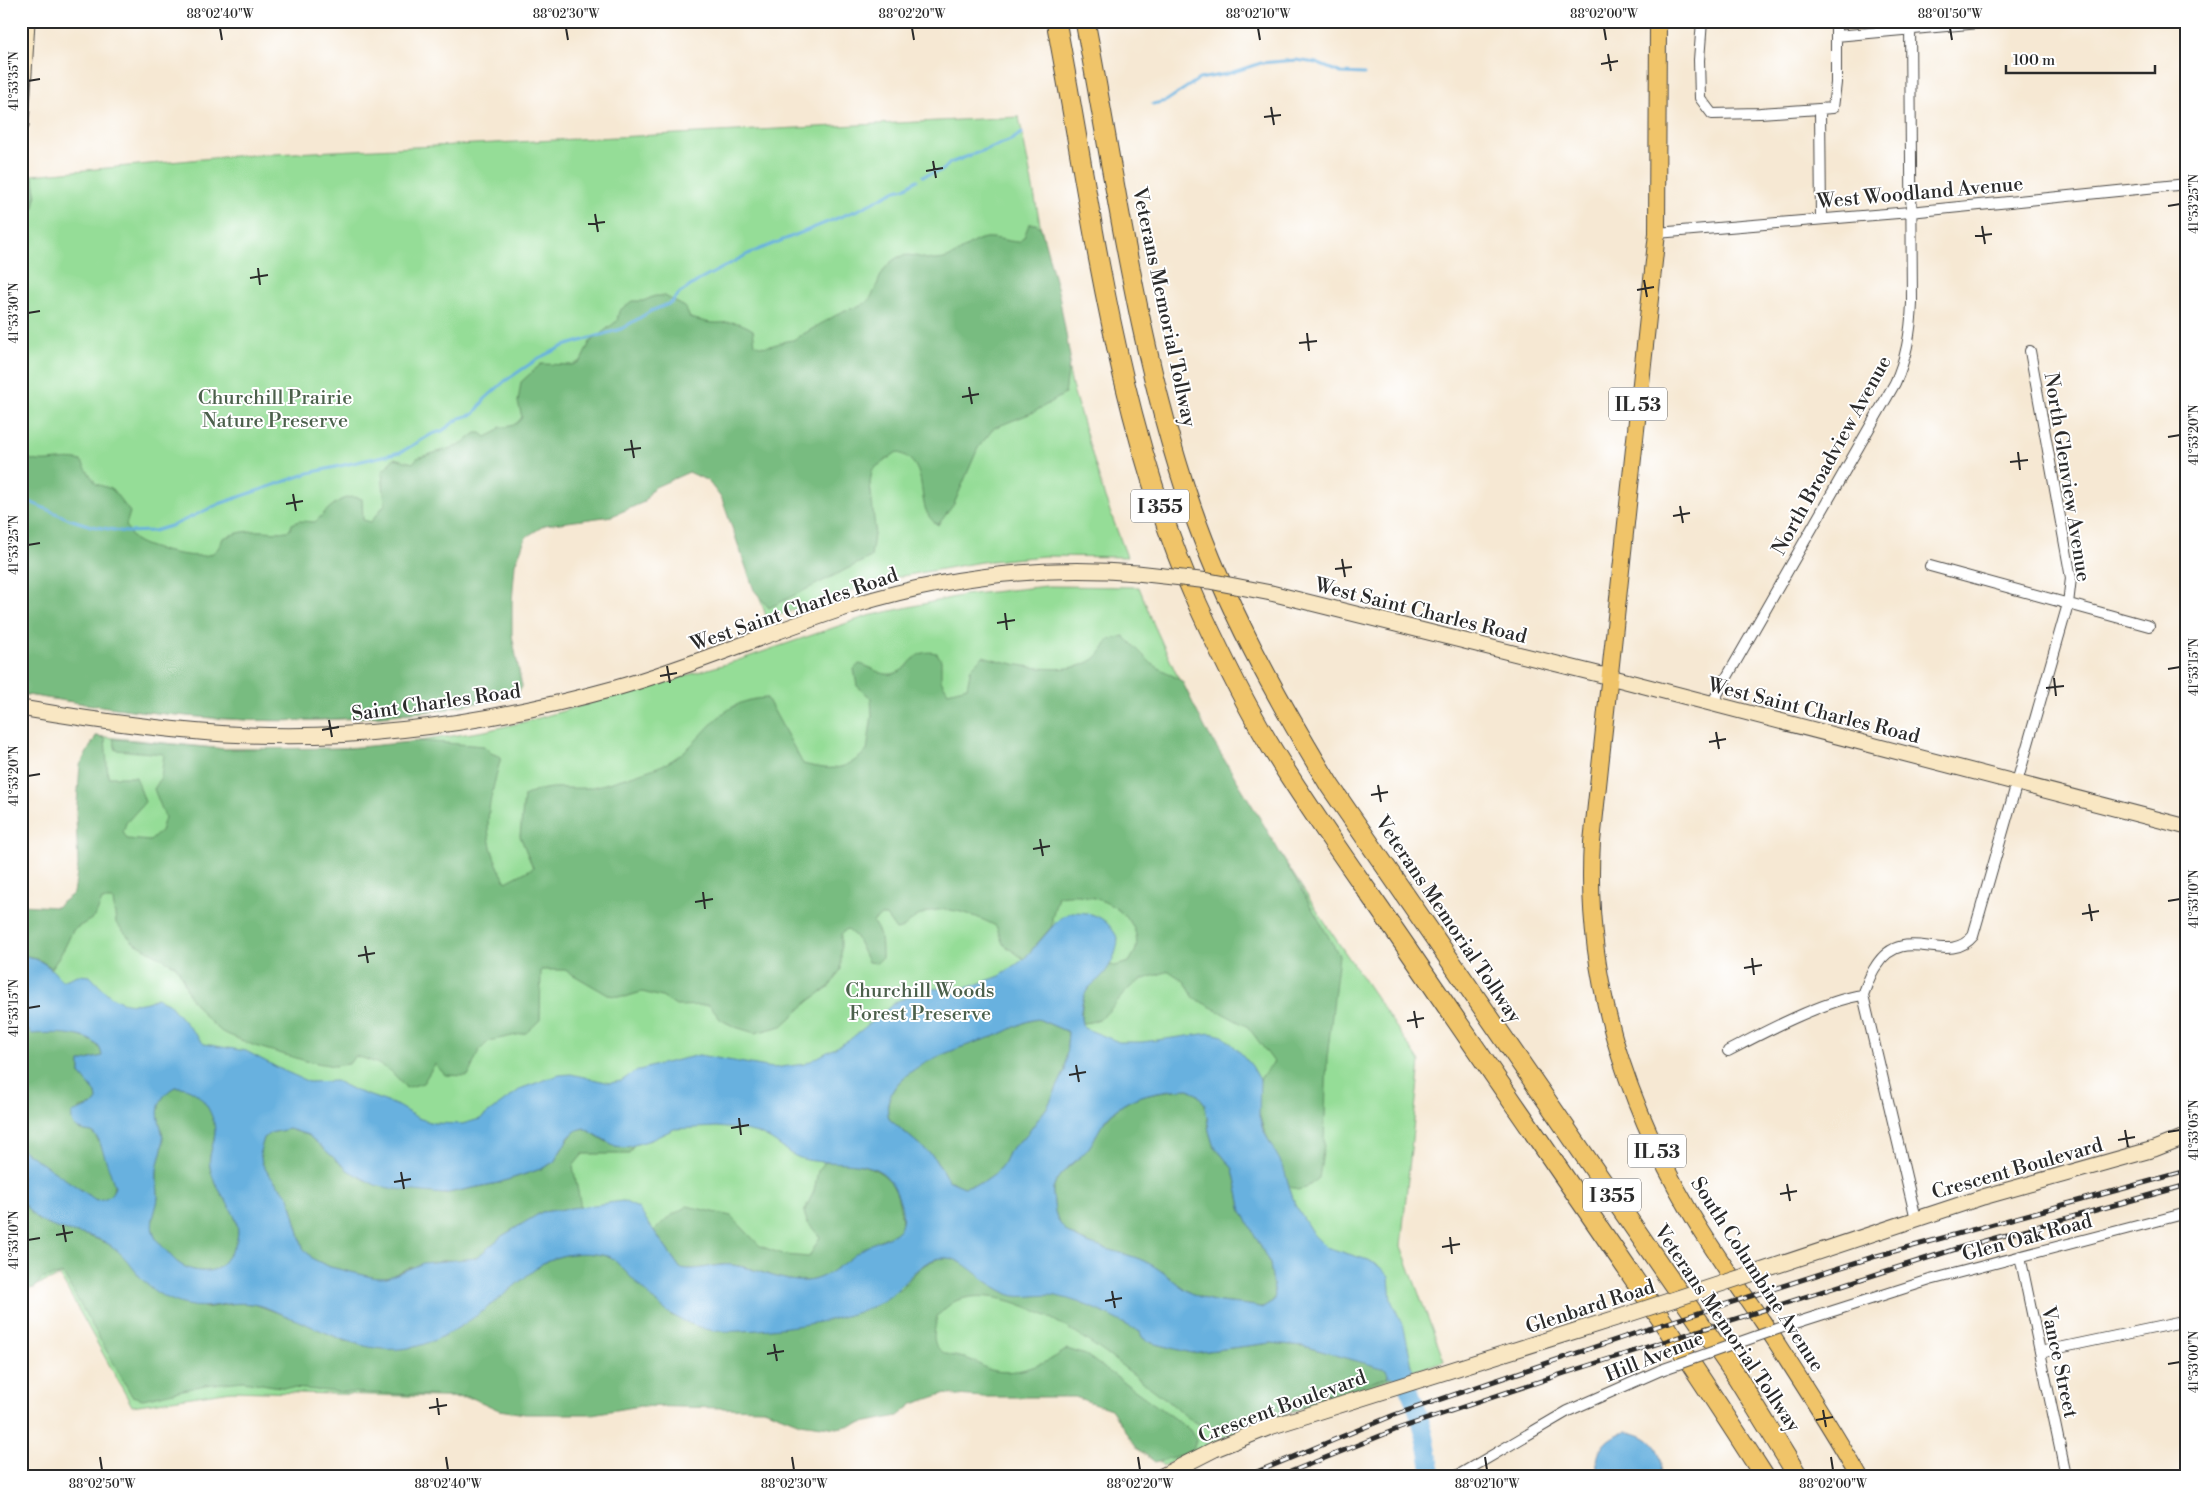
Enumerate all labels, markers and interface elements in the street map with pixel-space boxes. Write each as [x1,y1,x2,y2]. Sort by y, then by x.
text: 88°02'40"W [186,7,255,22]
text: 88°02'30"W [533,7,600,22]
text: 88°02'20"W [879,7,947,22]
text: 88°02'10"W [1226,7,1291,22]
text: 88°02'00"W [1570,7,1639,22]
text: 88°01'50"W [1918,7,1983,22]
scale bar [2006,42,2154,74]
text: 41°53'35"N [7,51,22,111]
text: 100 m [2013,51,2055,70]
street label: West Woodland Avenue [1815,172,2024,215]
text: 41°53'25"N [2187,174,2202,234]
street label: Veterans Memorial Tollway [1126,184,1201,430]
text: 41°53'30"N [7,283,22,343]
street label: North Broadview Avenue [1767,352,1898,560]
street label: North Glenview Avenue [2038,371,2095,584]
park label: Churchill Prairie Nature Preserve [198,386,352,434]
road number: IL 53 [1609,388,1667,420]
text: 41°53'20"N [2187,404,2202,466]
road number: I 355 [1131,490,1189,522]
text: 41°53'25"N [7,515,22,575]
street label: West Saint Charles Road [687,563,902,658]
street label: West Saint Charles Road [1311,573,1530,650]
text: 41°53'15"N [2187,638,2202,696]
street label: West Saint Charles Road [1704,673,1923,750]
street label: Saint Charles Road [350,679,523,728]
text: 41°53'20"N [7,745,22,807]
street label: Veterans Memorial Tollway [1368,811,1527,1028]
text: 41°53'10"N [2187,869,2202,929]
text: 41°53'15"N [7,979,22,1037]
park label: Churchill Woods Forest Preserve [845,979,995,1027]
text: 41°53'05"N [2187,1100,2202,1160]
street label: Crescent Boulevard [1929,1133,2106,1206]
road number: IL 53 [1628,1134,1686,1168]
street label: South Columbine Avenue [1684,1173,1829,1377]
road number: I 355 [1583,1178,1641,1212]
street label: Glen Oak Road [1960,1209,2096,1268]
text: 41°53'10"N [7,1210,22,1270]
street label: Veterans Memorial Tollway [1647,1220,1806,1437]
street label: Glenbard Road [1523,1275,1659,1340]
street label: Vance Street [2034,1303,2083,1420]
street label: Hill Avenue [1601,1326,1708,1389]
text: 41°53'00"N [2187,1331,2202,1393]
street label: Crescent Boulevard [1195,1365,1370,1449]
text: 88°02'50"W [69,1477,136,1492]
text: 88°02'40"W [414,1477,483,1492]
text: 88°02'30"W [761,1477,828,1492]
text: 88°02'20"W [1107,1477,1175,1492]
text: 88°02'10"W [1455,1477,1520,1492]
text: 88°02'00"W [1799,1477,1868,1492]

